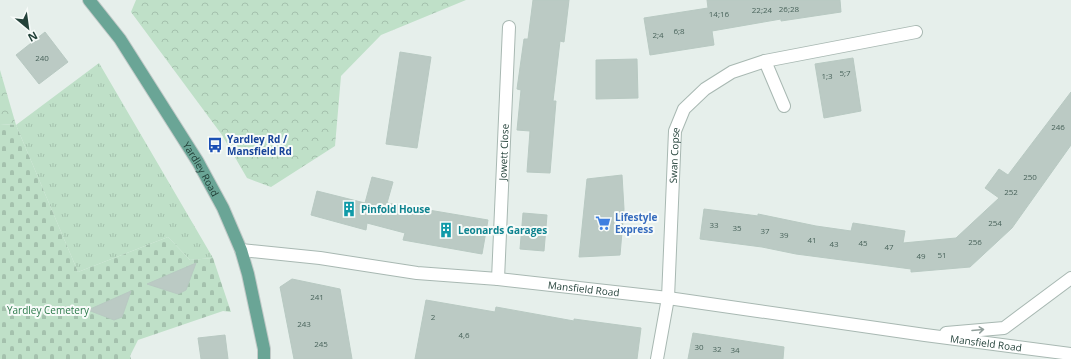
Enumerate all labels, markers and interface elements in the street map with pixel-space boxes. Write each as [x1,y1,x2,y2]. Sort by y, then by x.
house number: 26;28 [779,3,800,14]
house number: 22;24 [752,4,773,15]
north arrow [8,8,48,48]
house number: 14;16 [709,8,730,19]
house number: 6;8 [673,25,685,36]
text: N [26,28,41,46]
house number: 2;4 [652,29,664,40]
house number: 240 [35,52,49,63]
house number: 5;7 [839,67,851,78]
house number: 1;3 [821,70,833,81]
house number: 246 [1051,121,1065,132]
street label: Jowett Close [495,123,512,182]
street label: Swan Copse [666,124,683,184]
place label: Yardley Rd / Mansfield Rd [227,132,292,158]
bus stop icon: Yardley Rd / Mansfield Rd [206,136,224,154]
street label: Yardley Road [180,139,222,199]
house number: 250 [1023,171,1037,182]
house number: 252 [1004,186,1018,197]
building icon: Pinfold House [340,200,358,218]
place label: Pinfold House [361,202,430,216]
place label: Lifestyle Express [615,210,658,236]
supermarket icon: Lifestyle Express [594,214,612,232]
house number: 254 [988,217,1002,228]
house number: 33 [709,219,719,230]
building icon: Leonards Garages [437,221,455,239]
house number: 35 [732,222,742,233]
place label: Leonards Garages [458,223,547,237]
house number: 37 [760,225,770,236]
house number: 39 [779,229,789,240]
house number: 41 [807,234,817,245]
house number: 256 [968,236,982,247]
house number: 45 [858,237,868,248]
house number: 43 [829,238,839,249]
house number: 47 [884,241,894,252]
house number: 51 [937,249,947,260]
house number: 49 [916,250,926,261]
street label: Mansfield Road [547,278,620,300]
house number: 241 [310,291,324,302]
park label: Yardley Cemetery [7,303,90,317]
house number: 2 [431,311,436,322]
house number: 243 [297,318,311,329]
one-way arrow [971,327,984,334]
house number: 4,6 [458,329,470,340]
street label: Mansfield Road [949,331,1023,355]
house number: 245 [314,338,328,349]
house number: 30 [694,341,704,352]
house number: 32 [712,343,722,354]
house number: 34 [730,344,740,355]

